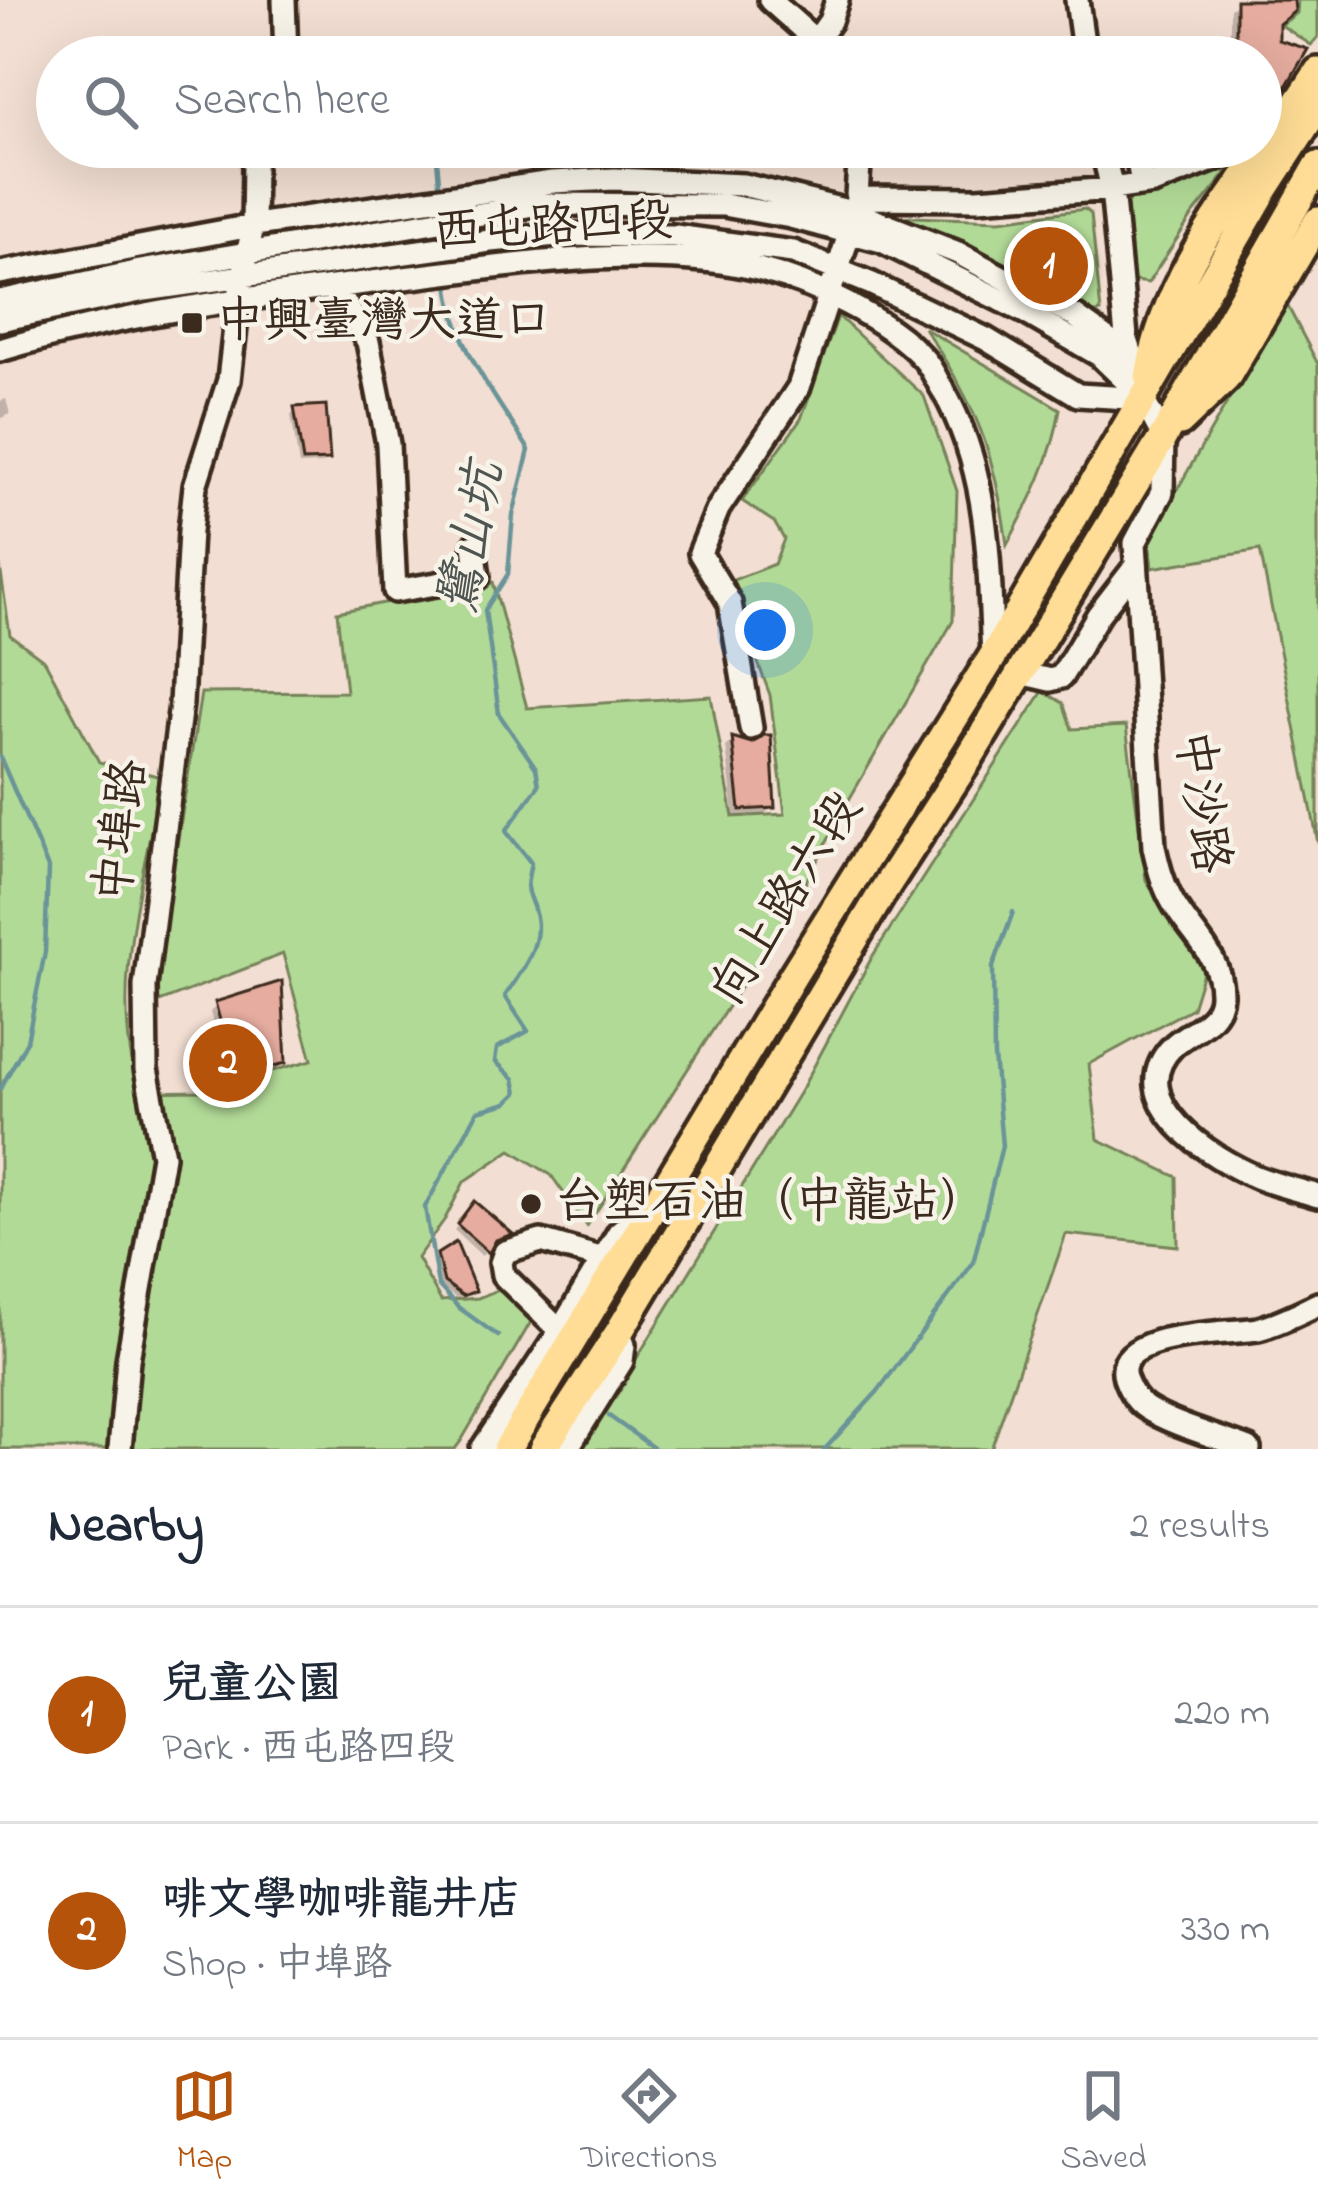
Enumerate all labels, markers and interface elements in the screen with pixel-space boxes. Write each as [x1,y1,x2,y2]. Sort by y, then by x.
search box [36,36,1282,168]
icon: search [78,69,144,135]
text: Search here [174,69,390,135]
street label: 西屯路四段 [431,187,675,269]
pin: 1 [1010,221,1088,311]
place label: 中興臺灣大道口 [216,288,552,358]
marker: 中興臺灣大道口 [179,310,205,336]
water label: 鷺山坑 [423,452,526,621]
your location [735,600,795,660]
street label: 中沙路 [1155,726,1245,878]
street label: 中埠路 [79,755,167,907]
street label: 向上路六段 [695,780,881,1020]
pin: 2 [189,1018,267,1108]
place label: 台塑石油（中龍站） [555,1169,987,1239]
marker: 台塑石油（中龍站） [518,1191,544,1217]
text: Nearby [48,1490,204,1565]
text: 2 results [1130,1499,1270,1556]
text: 兒童公園 [162,1653,342,1719]
text: 1 [81,1686,93,1743]
text: 220 m [1174,1686,1270,1743]
text: Park · 西屯路四段 [162,1721,455,1778]
text: 啡文學咖啡龍井店 [162,1869,522,1935]
text: 2 [77,1902,97,1959]
text: 330 m [1181,1902,1270,1959]
text: Shop · 中埠路 [162,1937,392,1994]
tab: Map [171,2063,237,2183]
tab: Directions [580,2063,718,2183]
tab: Saved [1060,2063,1147,2183]

